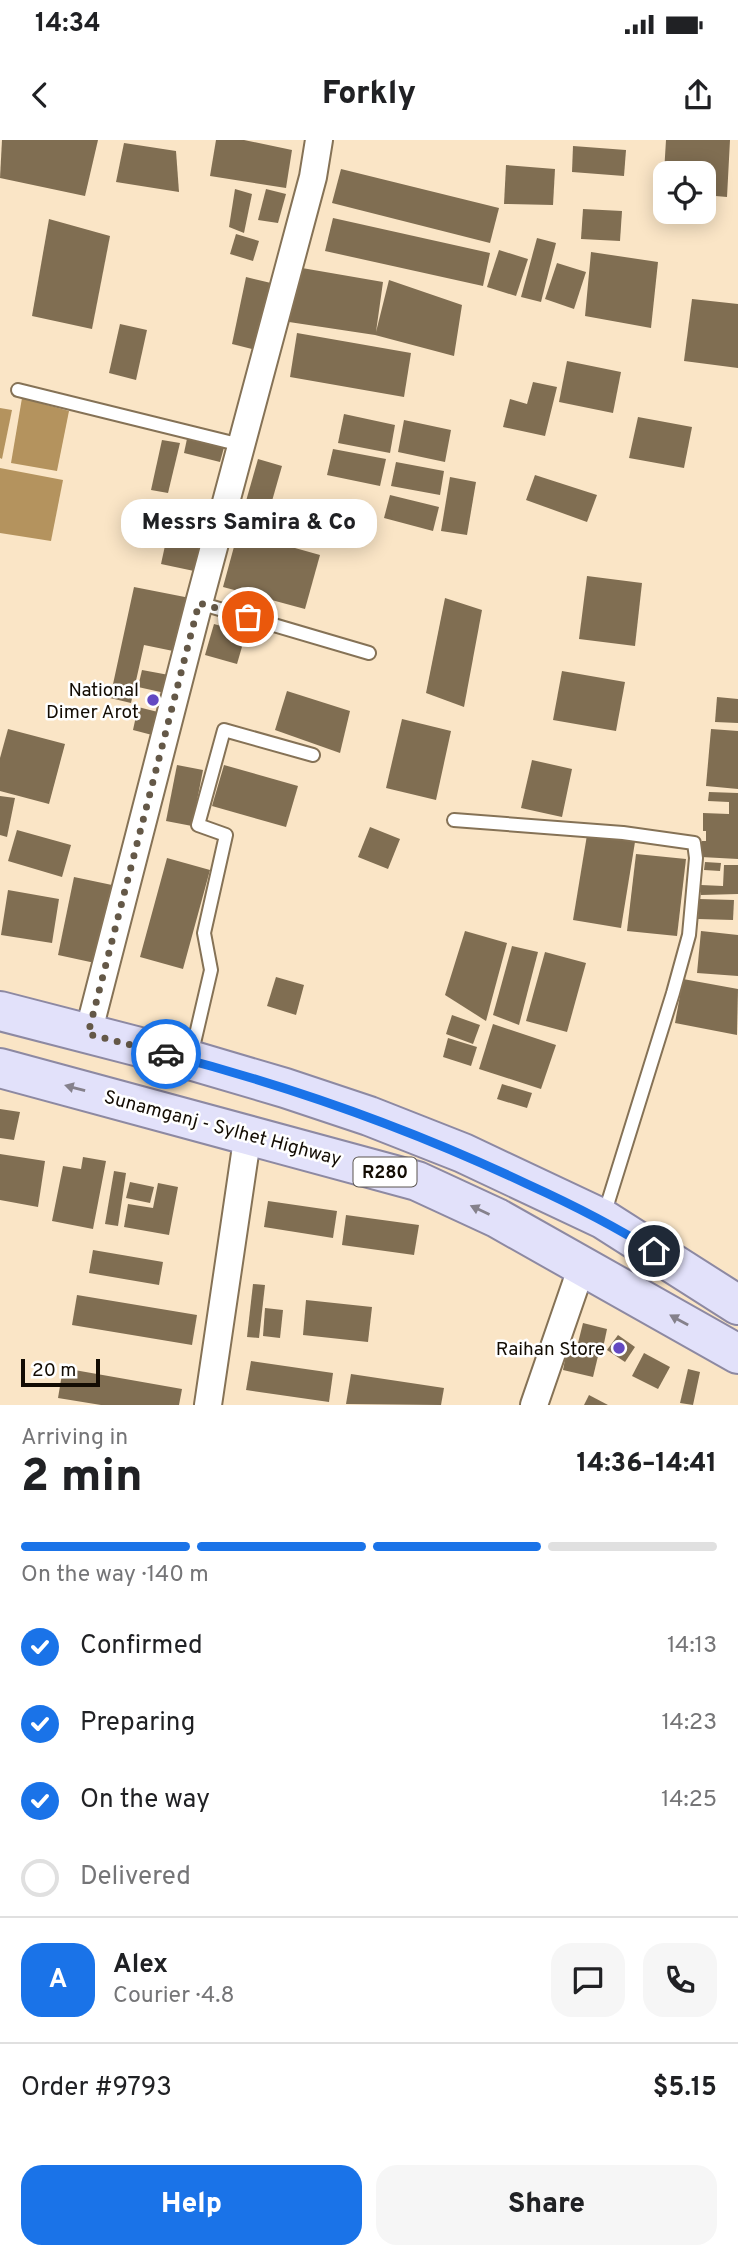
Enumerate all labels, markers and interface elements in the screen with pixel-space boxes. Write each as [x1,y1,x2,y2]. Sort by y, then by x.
text: 14:34 [35,8,101,41]
text: Forkly [322,75,416,115]
icon: back [21,76,59,114]
icon: share [679,76,717,114]
map controls [653,161,716,224]
button: locate [653,161,716,224]
callout: Messrs Samira & Co [120,498,376,547]
text: Messrs Samira & Co [142,509,356,538]
pin [218,587,278,647]
icon: bag [229,598,267,636]
place label: National Dimer Arot [46,679,139,725]
marker: National Dimer Arot [145,692,161,708]
courier [131,1019,201,1089]
icon: car [147,1035,185,1073]
one-way arrow [64,1082,85,1092]
street label: Sunamganj - Sylhet Highway [101,1086,344,1172]
road number: R280 [354,1157,416,1186]
one-way arrow [470,1204,490,1216]
pin [624,1221,684,1281]
icon: home [635,1232,673,1270]
one-way arrow [669,1314,688,1326]
place label: Raihan Store [496,1338,605,1362]
marker: Raihan Store [611,1340,627,1356]
scale bar [21,1356,100,1388]
text: 20 m [32,1359,76,1383]
text: Arriving in [21,1424,128,1453]
text: 14:36–14:41 [576,1448,717,1481]
text: 2 min [21,1449,143,1508]
text: On the way · 140 m [21,1561,209,1590]
icon: check [21,1628,59,1666]
text: Confirmed [80,1630,203,1663]
text: 14:13 [667,1632,717,1661]
icon: check [21,1705,59,1743]
text: Preparing [80,1707,195,1740]
text: 14:23 [662,1709,717,1738]
icon: check [21,1782,59,1820]
text: On the way [80,1784,210,1817]
text: 14:25 [661,1786,717,1815]
text: Delivered [80,1861,191,1894]
button: chat [551,1943,625,2017]
button: phone [643,1943,717,2017]
text: Alex [113,1949,168,1982]
text: A [49,1964,67,1997]
text: Courier · 4.8 [113,1982,234,2011]
text: Order #9793 [21,2072,172,2105]
text: $5.15 [653,2072,717,2105]
button: Help [21,2165,362,2245]
button: Share [376,2165,717,2245]

